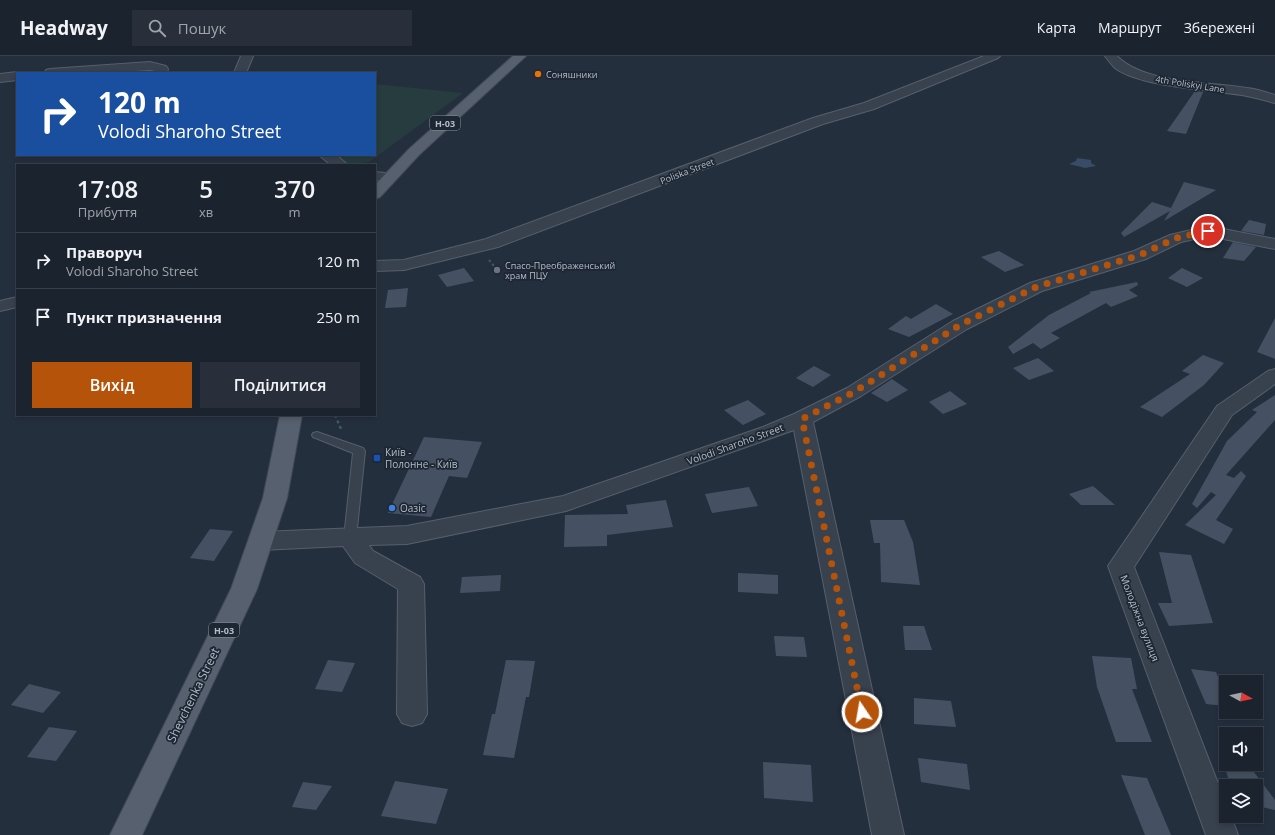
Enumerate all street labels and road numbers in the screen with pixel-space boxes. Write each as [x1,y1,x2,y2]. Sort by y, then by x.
street label: 4th Poliskyi Lane [1154,72,1226,96]
road number: Н-03 [430,116,460,130]
street label: Poliska Street [658,155,716,187]
street label: Volodi Sharoho Street [685,420,786,468]
street label: Молодіжна вулиця [1117,573,1163,663]
road number: Н-03 [209,623,239,637]
street label: Shevchenka Street [163,645,223,745]

